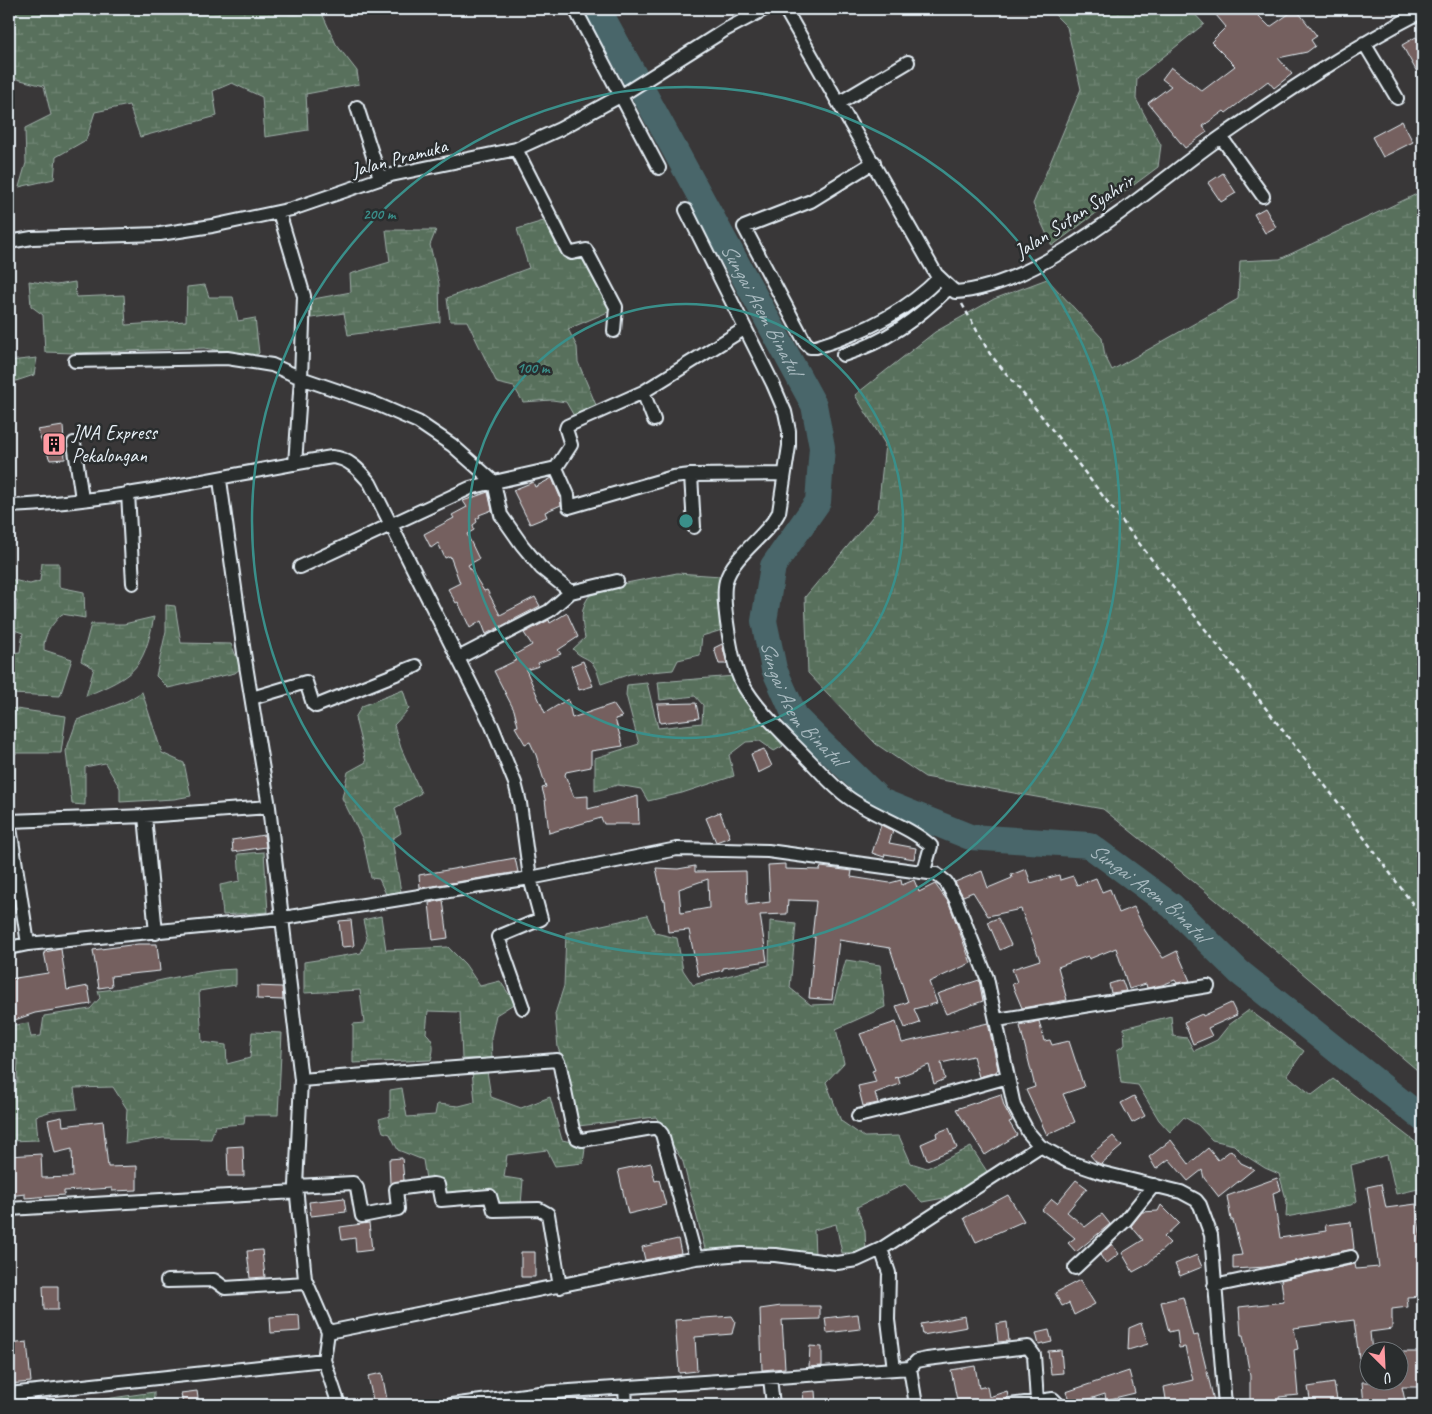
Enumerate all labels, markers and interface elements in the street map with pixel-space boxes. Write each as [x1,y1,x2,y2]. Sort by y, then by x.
street label: Jalan Pramuka [347,133,452,183]
street label: Jalan Sutan Syahrir [1009,167,1140,264]
text: 200 m [363,205,397,224]
water label: Sungai Asem Binatul [715,239,811,385]
text: 100 m [517,359,551,378]
place label: JNA Express Pekalongan [71,420,159,468]
building icon: JNA Express Pekalongan [41,431,67,457]
centre of rings [677,512,695,530]
water label: Sungai Asem Binatul [755,639,855,776]
water label: Sungai Asem Binatul [1084,837,1219,953]
north arrow [1360,1342,1410,1392]
text: U [1380,1368,1396,1388]

